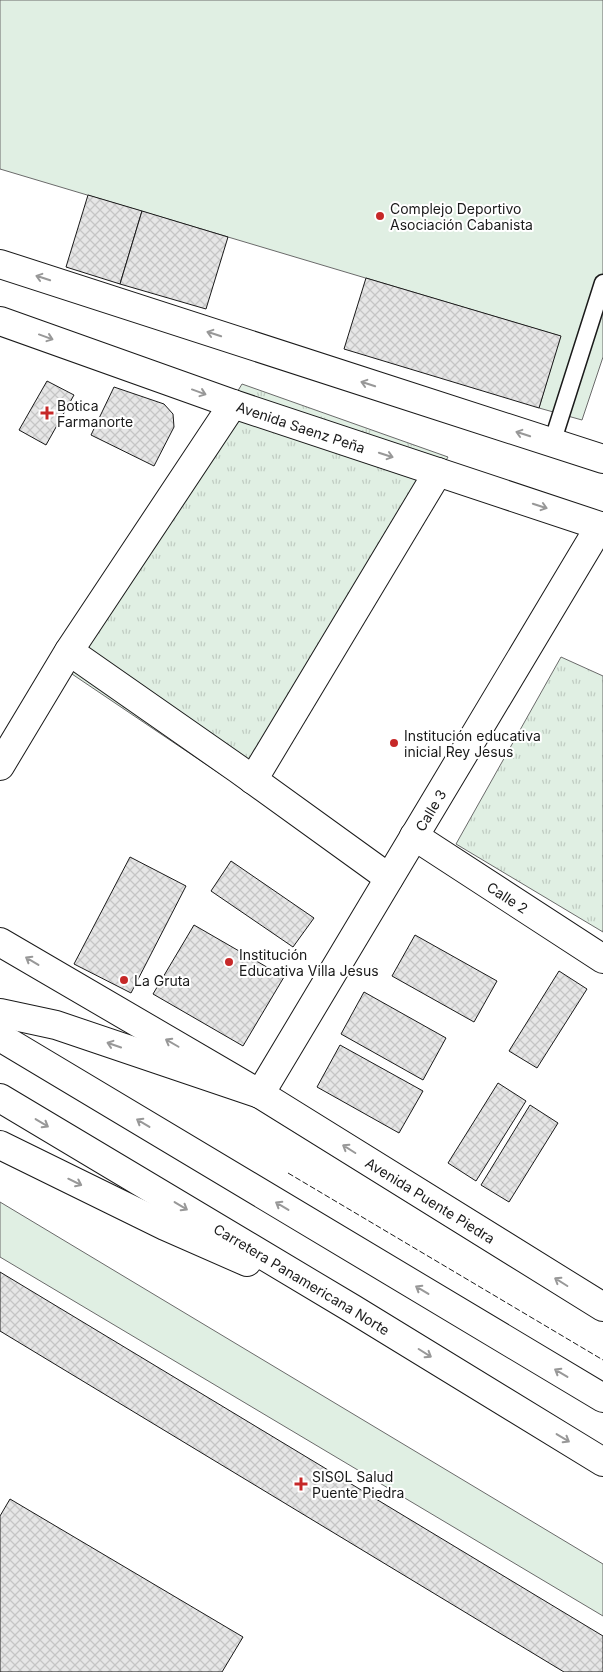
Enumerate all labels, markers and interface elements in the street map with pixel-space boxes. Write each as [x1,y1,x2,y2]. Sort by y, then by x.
place label: Complejo Deportivo Asociación Cabanista [390,200,533,233]
marker: Complejo Deportivo Asociación Cabanista [374,210,386,222]
one-way arrow [35,273,51,282]
one-way arrow [206,328,222,338]
one-way arrow [38,333,53,342]
one-way arrow [361,379,377,388]
one-way arrow [191,388,206,397]
place label: Botica Farmanorte [57,397,133,430]
street label: Avenida Saenz Peña [234,397,368,456]
marker: Botica Farmanorte [41,407,53,419]
one-way arrow [516,428,532,438]
one-way arrow [378,451,393,460]
one-way arrow [532,502,548,512]
place label: Institución educativa inicial Rey Jesus [404,727,541,760]
marker: Institución educativa inicial Rey Jesus [388,737,400,749]
street label: Calle 3 [411,786,449,834]
street label: Calle 2 [484,878,532,917]
place label: Institución Educativa Villa Jesus [239,946,379,979]
one-way arrow [25,956,39,966]
marker: Institución Educativa Villa Jesus [223,956,235,968]
place label: La Gruta [134,972,190,989]
marker: La Gruta [118,974,130,986]
one-way arrow [165,1038,180,1048]
one-way arrow [107,1039,123,1049]
one-way arrow [136,1117,150,1127]
one-way arrow [34,1118,48,1128]
one-way arrow [343,1144,357,1154]
street label: Avenida Puente Piedra [363,1153,498,1246]
one-way arrow [67,1178,82,1187]
one-way arrow [276,1201,290,1211]
one-way arrow [174,1202,188,1212]
street label: Carretera Panamericana Norte [211,1219,393,1338]
one-way arrow [555,1276,569,1286]
one-way arrow [415,1284,429,1294]
one-way arrow [417,1348,431,1358]
one-way arrow [555,1368,569,1378]
one-way arrow [556,1433,570,1443]
place label: SISOL Salud Puente Piedra [312,1468,404,1501]
marker: SISOL Salud Puente Piedra [294,1477,308,1491]

